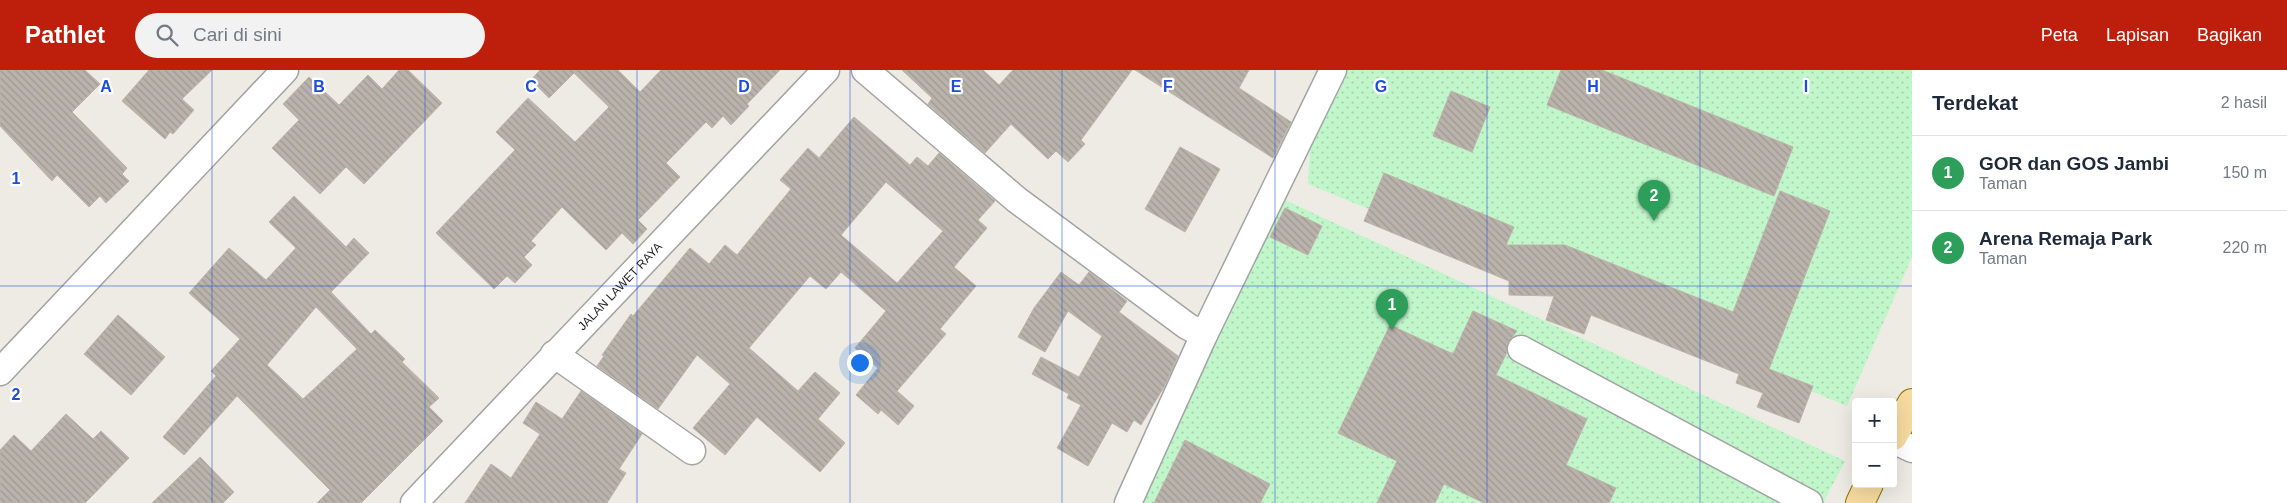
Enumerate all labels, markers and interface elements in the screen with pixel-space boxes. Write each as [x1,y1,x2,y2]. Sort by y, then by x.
search box [135,13,485,58]
text: Pathlet [25,21,105,48]
icon: search [153,21,181,49]
text: Cari di sini [193,24,282,45]
text: Peta [2041,25,2078,45]
text: Lapisan [2106,25,2169,45]
text: Bagikan [2197,25,2262,45]
text: A [100,78,112,95]
text: B [313,78,325,95]
text: C [525,78,537,95]
text: D [738,78,750,95]
text: E [951,78,962,95]
text: F [1163,78,1173,95]
text: G [1375,78,1387,95]
text: H [1587,78,1599,95]
text: I [1804,78,1808,95]
text: Terdekat [1932,91,2018,114]
text: 2 hasil [2221,94,2267,111]
text: GOR dan GOS Jambi [1979,153,2169,174]
text: 1 [1944,164,1952,181]
text: 150 m [2223,164,2267,181]
text: 1 [12,170,21,187]
text: Taman [1979,175,2027,192]
pin: 2 [1638,180,1670,221]
text: Arena Remaja Park [1979,228,2152,249]
text: 2 [1944,239,1952,256]
text: 220 m [2223,239,2267,256]
street label: JALAN LAWET RAYA [575,240,665,333]
text: Taman [1979,250,2027,267]
pin: 1 [1376,289,1408,330]
your location [847,350,873,376]
text: 2 [12,386,21,403]
map controls [1852,398,1897,488]
button: + [1852,398,1897,443]
button: − [1852,443,1897,488]

